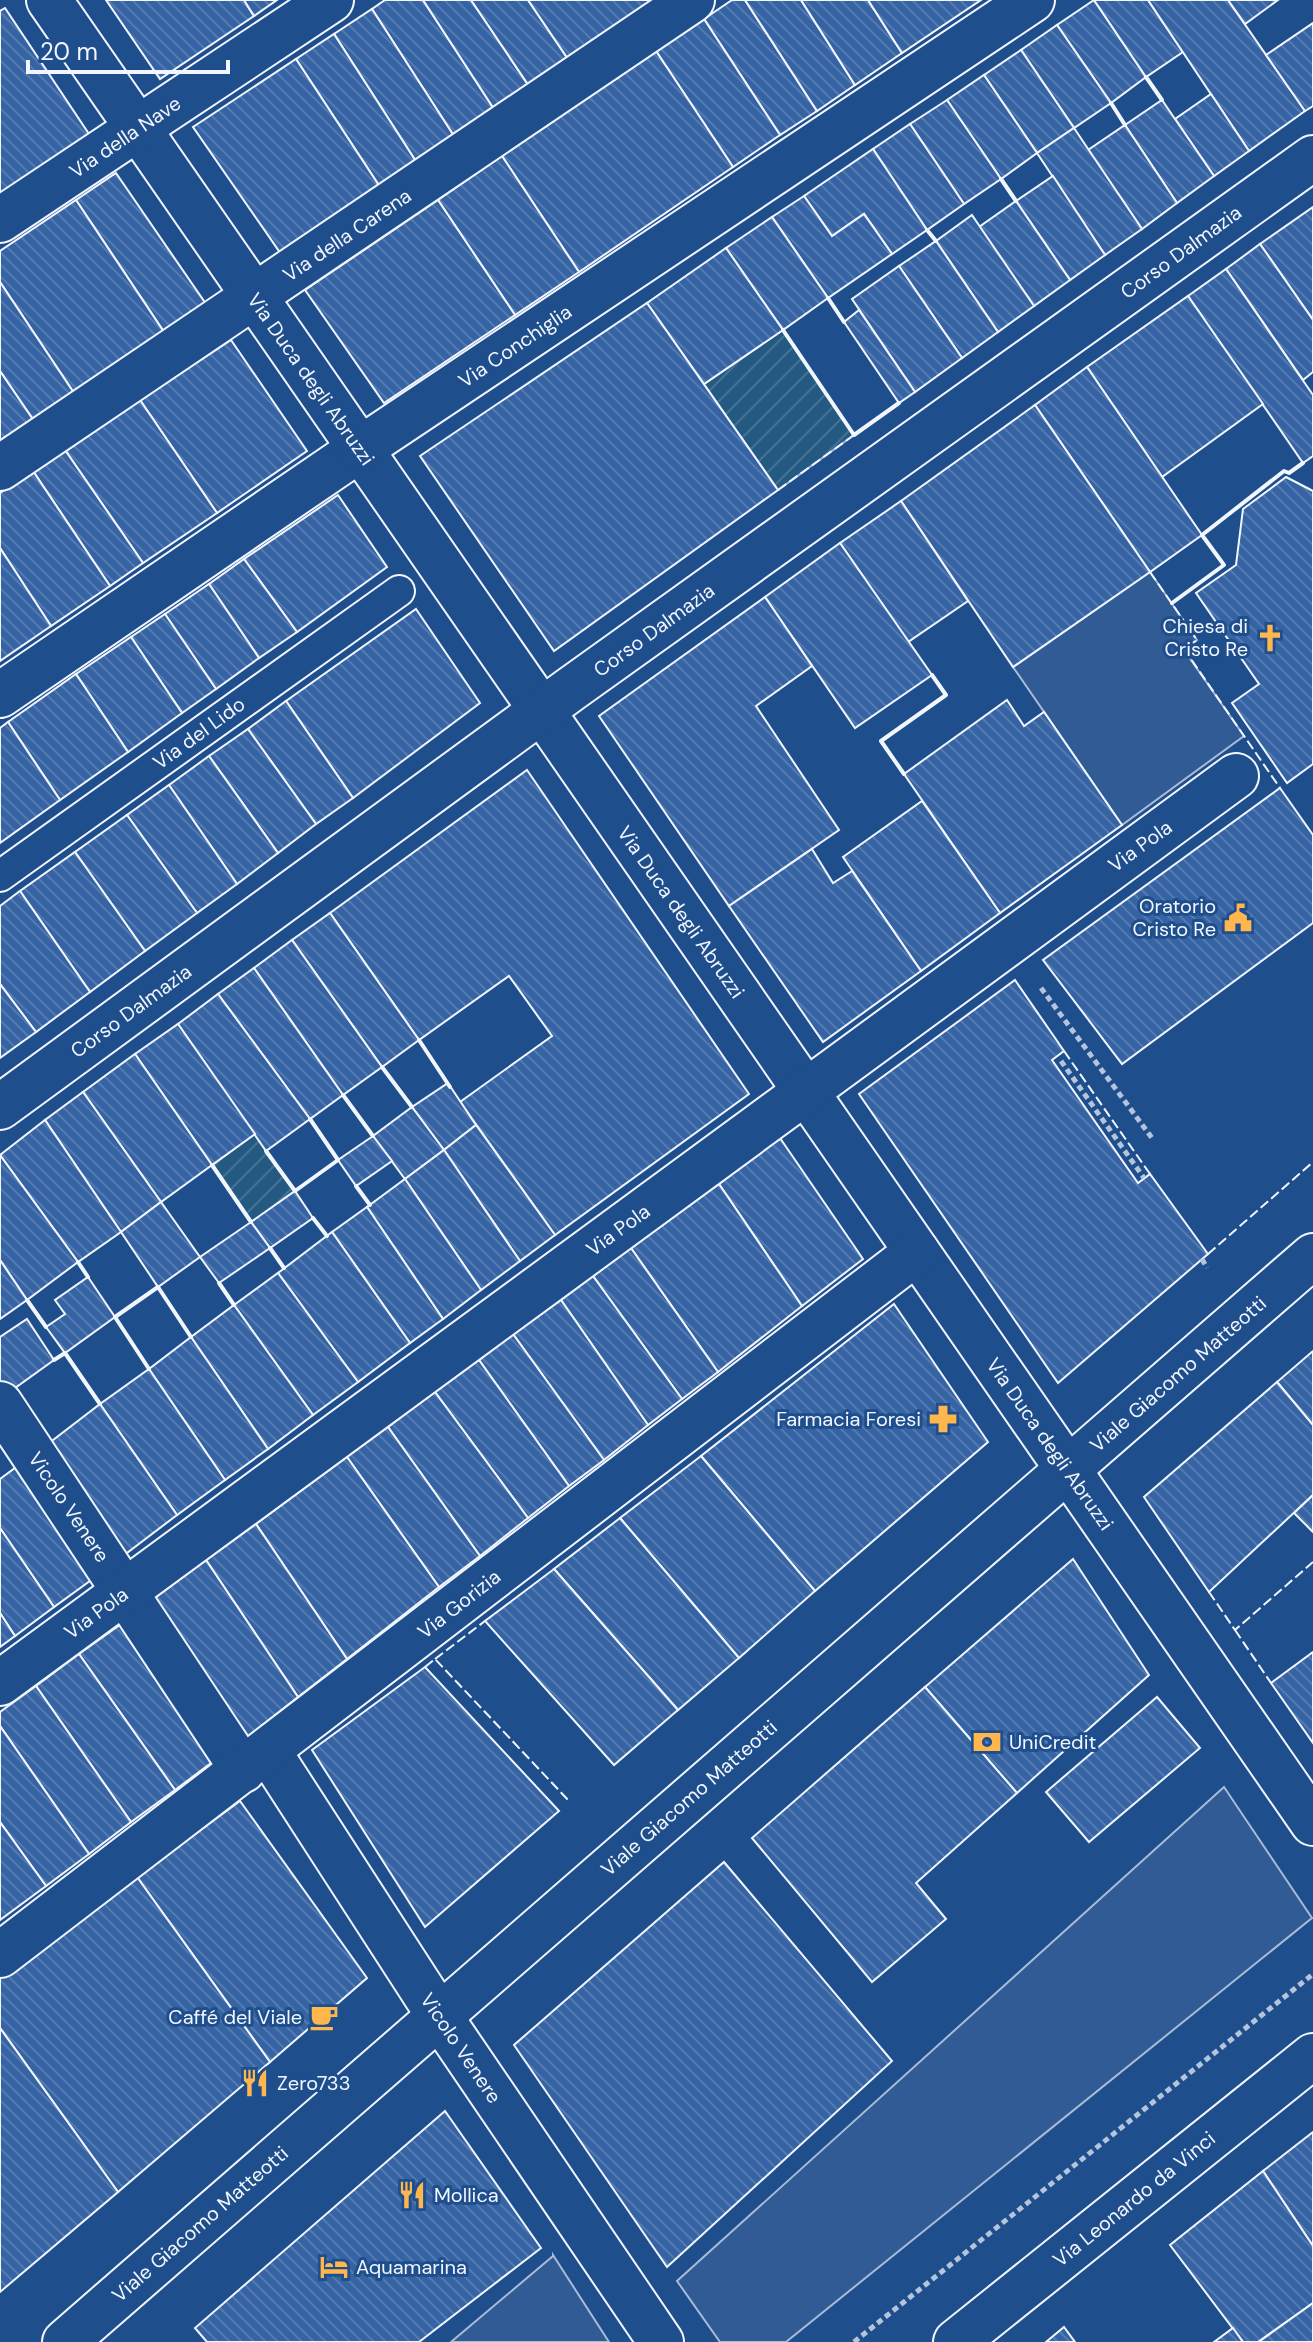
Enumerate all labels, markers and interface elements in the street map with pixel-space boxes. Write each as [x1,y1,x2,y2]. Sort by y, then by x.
scale bar [28,24,228,74]
text: 20 m [40,36,98,67]
street label: Via della Nave [64,90,186,184]
street label: Via della Carena [278,182,416,288]
street label: Corso Dalmazia [1115,199,1247,305]
street label: Via Duca degli Abruzzi [242,288,380,470]
street label: Via Conchiglia [453,299,577,393]
street label: Corso Dalmazia [588,577,720,683]
place label: Chiesa di Cristo Re [1162,613,1248,662]
church icon: Chiesa di Cristo Re [1255,623,1285,653]
street label: Via del Lido [148,691,250,775]
street label: Via Pola [1103,814,1177,878]
street label: Via Duca degli Abruzzi [612,821,750,1003]
place label: Oratorio Cristo Re [1132,893,1216,942]
public building icon: Oratorio Cristo Re [1223,903,1253,933]
street label: Corso Dalmazia [65,958,197,1064]
street label: Via Pola [581,1198,655,1262]
street label: Viale Giacomo Matteotti [1084,1290,1272,1458]
street label: Via Duca degli Abruzzi [981,1353,1119,1535]
pharmacy icon: Farmacia Foresi [928,1404,958,1434]
place label: Farmacia Foresi [776,1406,921,1432]
street label: Vicolo Venere [22,1447,116,1567]
street label: Via Gorizia [412,1563,506,1645]
street label: Via Pola [59,1581,133,1645]
street label: Viale Giacomo Matteotti [595,1714,783,1882]
bank icon: UniCredit [972,1727,1002,1757]
place label: UniCredit [1009,1729,1096,1755]
street label: Vicolo Venere [414,1988,508,2108]
cafe icon: Caffé del Viale [309,2002,339,2032]
place label: Caffé del Viale [168,2004,302,2030]
restaurant icon: Zero733 [240,2068,270,2098]
place label: Zero733 [277,2070,350,2096]
street label: Via Leonardo da Vinci [1048,2126,1220,2272]
street label: Viale Giacomo Matteotti [106,2140,294,2308]
restaurant icon: Mollica [397,2180,427,2210]
place label: Mollica [434,2182,499,2208]
hotel icon: Aquamarina [319,2252,349,2282]
place label: Aquamarina [356,2254,467,2280]

